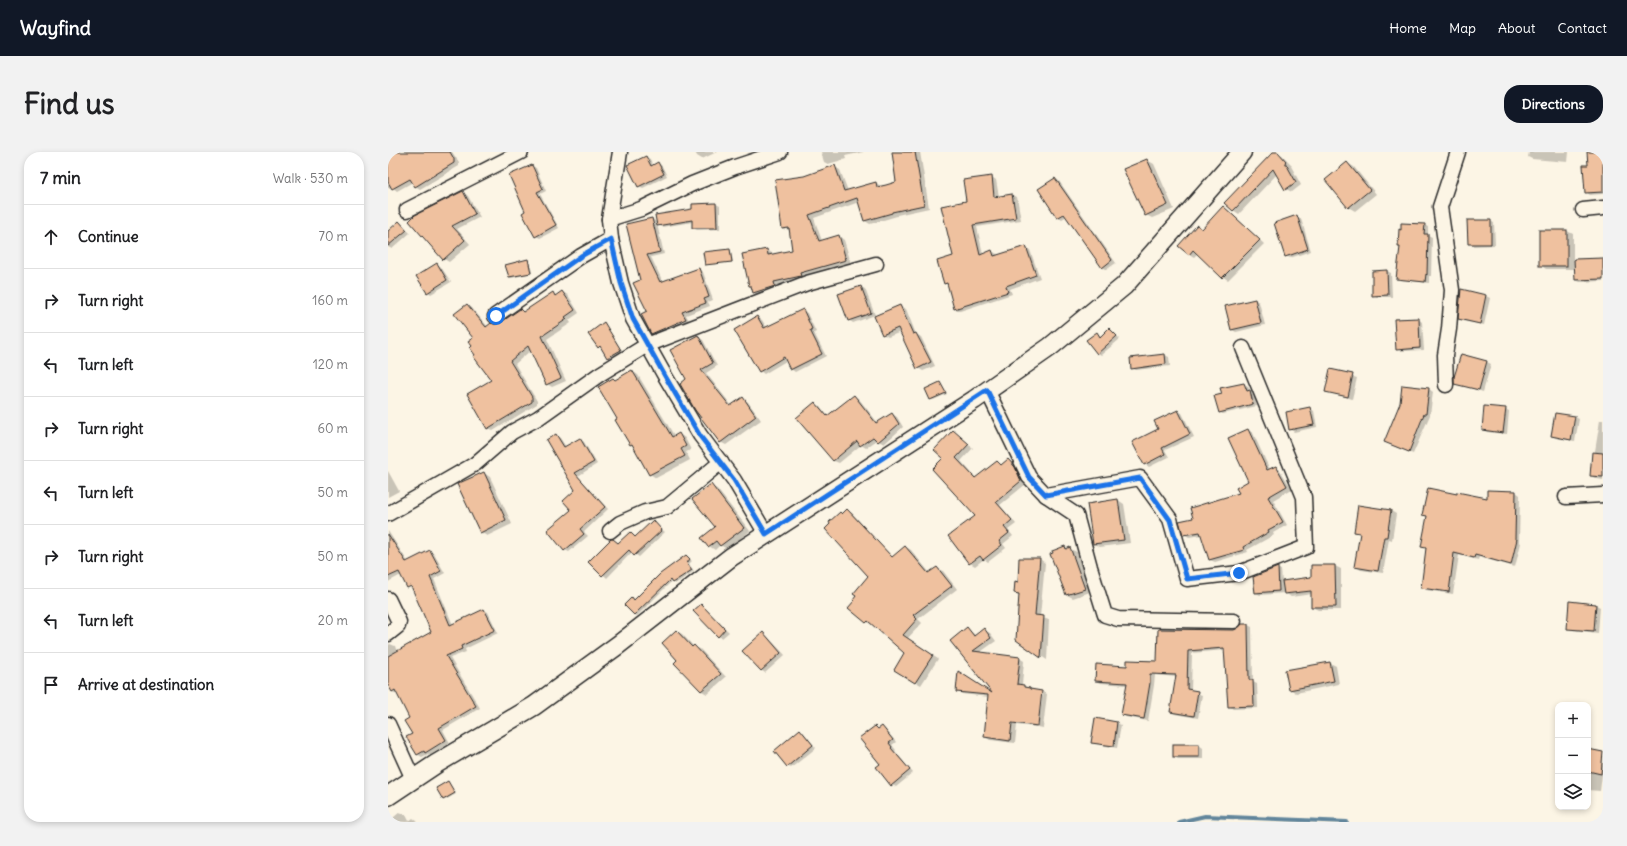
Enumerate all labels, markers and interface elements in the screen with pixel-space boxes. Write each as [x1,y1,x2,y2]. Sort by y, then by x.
text: Wayfind [20,16,91,40]
text: Home [1389,19,1427,37]
text: Map [1449,19,1476,37]
text: About [1498,19,1536,37]
text: Contact [1558,19,1607,37]
button: Directions [1504,85,1603,123]
text: Find us [24,86,115,122]
text: 7 min [40,167,81,189]
text: Walk · 530 m [273,170,348,187]
icon: ahead [40,226,62,248]
text: Continue [78,227,139,246]
text: 70 m [319,228,348,245]
icon: right [40,290,62,312]
text: Turn right [78,291,143,310]
text: 160 m [312,292,348,309]
route start [487,307,505,325]
icon: left [40,354,62,376]
text: Turn left [78,355,133,374]
text: 120 m [313,356,348,373]
icon: right [40,418,62,440]
text: Turn right [78,419,143,438]
text: 60 m [317,420,348,437]
icon: left [40,482,62,504]
text: Turn left [78,483,133,502]
text: 50 m [317,484,348,501]
icon: right [40,546,62,568]
text: Turn right [78,547,143,566]
text: 50 m [317,548,348,565]
route end [1230,564,1248,582]
icon: left [40,610,62,632]
text: Turn left [78,611,133,630]
text: 20 m [318,612,348,629]
icon: arrive [40,674,62,696]
text: Arrive at destination [78,675,214,694]
map controls [1555,702,1591,810]
button: + [1555,702,1591,738]
button: − [1555,738,1591,774]
button: layers [1555,774,1591,810]

